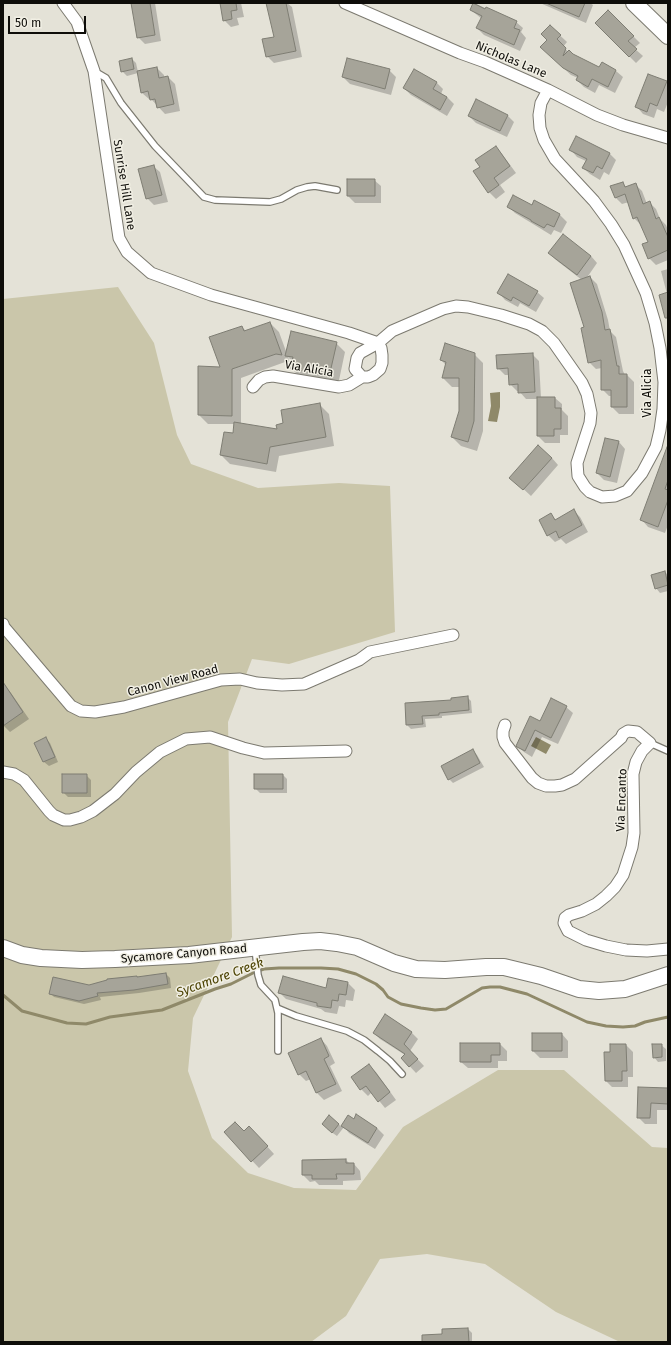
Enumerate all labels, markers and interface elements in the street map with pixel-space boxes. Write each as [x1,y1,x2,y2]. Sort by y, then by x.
scale bar [10,8,88,34]
text: 50 m [15,16,41,30]
street label: Nicholas Lane [473,39,549,81]
street label: Sunrise Hill Lane [110,139,138,231]
street label: Via Alicia [284,358,334,380]
street label: Via Alicia [641,368,655,418]
street label: Canon View Road [126,662,220,700]
street label: Via Encanto [614,768,630,832]
street label: Sycamore Canyon Road [120,941,248,967]
water label: Sycamore Creek [174,955,266,1001]

